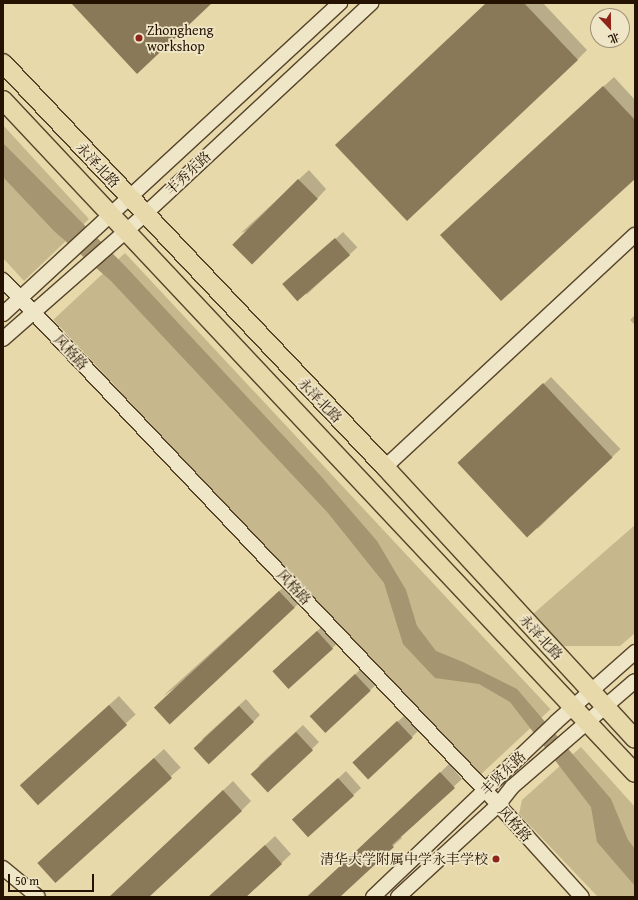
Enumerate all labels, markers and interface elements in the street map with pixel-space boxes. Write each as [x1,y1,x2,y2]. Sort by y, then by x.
north arrow [590,8,630,48]
place label: Zhongheng workshop [147,22,214,54]
text: 北 [606,29,622,48]
marker: Zhongheng workshop [134,33,144,43]
street label: 永泽北路 [73,139,123,191]
street label: 丰秀东路 [162,148,214,198]
street label: 风格路 [51,331,91,373]
street label: 永泽北路 [295,374,345,426]
street label: 风格路 [274,566,314,608]
street label: 永泽北路 [516,611,566,663]
street label: 丰贤东路 [477,748,529,798]
street label: 风格路 [495,803,535,845]
place label: 清华大学附属中学永丰学校 [320,851,488,867]
marker: 清华大学附属中学永丰学校 [491,854,501,864]
scale bar [10,866,96,892]
text: 50 m [15,872,39,889]

